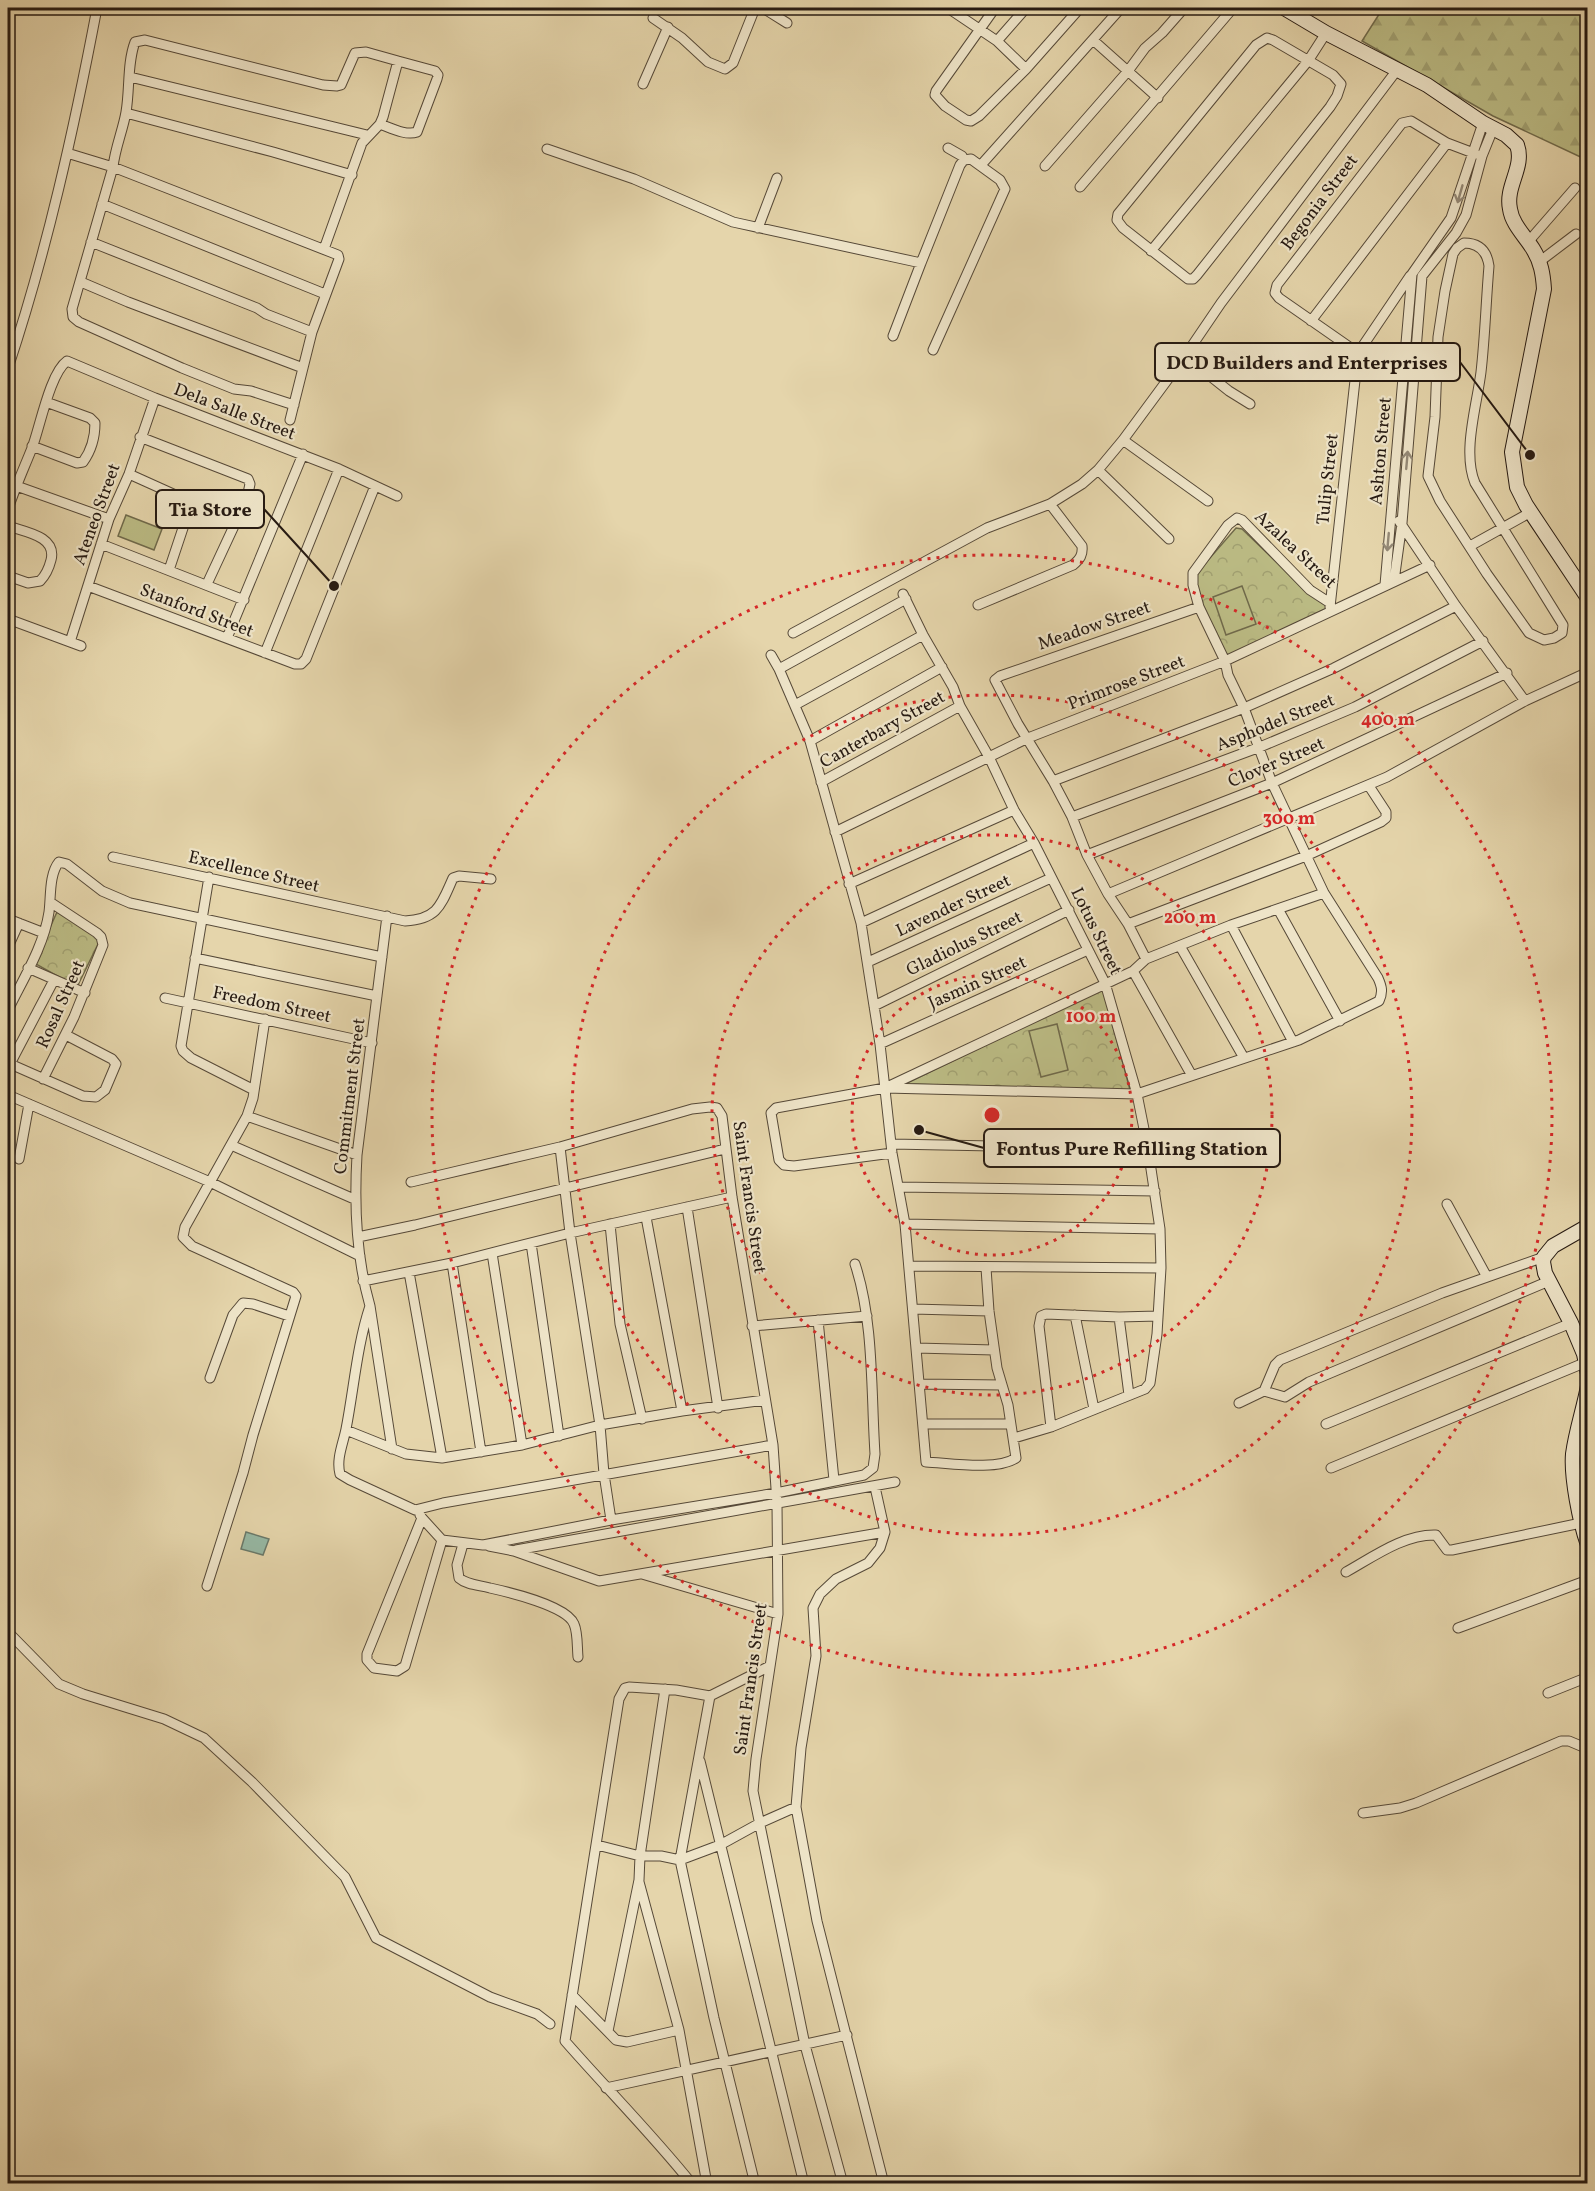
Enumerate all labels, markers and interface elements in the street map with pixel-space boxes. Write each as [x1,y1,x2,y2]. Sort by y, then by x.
street label: Begonia Street [1276,150,1365,256]
one-way arrow [1454,184,1465,203]
callout: DCD Builders and Enterprises [1155,343,1460,381]
text: DCD Builders and Enterprises [1166,350,1448,378]
street label: Dela Salle Street [170,378,299,447]
street label: Ashton Street [1364,396,1399,506]
street label: Tulip Street [1311,432,1346,526]
one-way arrow [1402,450,1413,470]
street label: Ateneo Street [67,460,127,569]
callout: Tia Store [156,490,264,528]
text: Tia Store [168,497,252,525]
street label: Azalea Street [1248,505,1342,595]
one-way arrow [1382,532,1393,552]
street label: Stanford Street [136,578,257,645]
street label: Meadow Street [1035,595,1154,657]
street label: Primrose Street [1064,650,1189,717]
street label: Canterbary Street [815,685,950,775]
street label: Asphodel Street [1213,688,1339,759]
text: 400 m [1361,708,1415,733]
street label: Clover Street [1224,732,1329,795]
text: 300 m [1263,807,1315,832]
street label: Excellence Street [186,845,322,900]
street label: Lavender Street [892,869,1015,944]
street label: Lotus Street [1064,884,1128,980]
street label: Gladiolus Street [902,905,1027,983]
text: 200 m [1164,906,1216,931]
street label: Jasmin Street [924,951,1031,1016]
street label: Rosal Street [31,956,92,1053]
street label: Freedom Street [210,981,333,1030]
text: 100 m [1066,1005,1116,1030]
street label: Commitment Street [329,1017,372,1176]
centre of rings [982,1105,1002,1125]
street label: Saint Francis Street [725,1119,772,1275]
callout: Fontus Pure Refilling Station [984,1129,1280,1167]
text: Fontus Pure Refilling Station [996,1136,1268,1164]
street label: Saint Francis Street [728,1601,775,1757]

